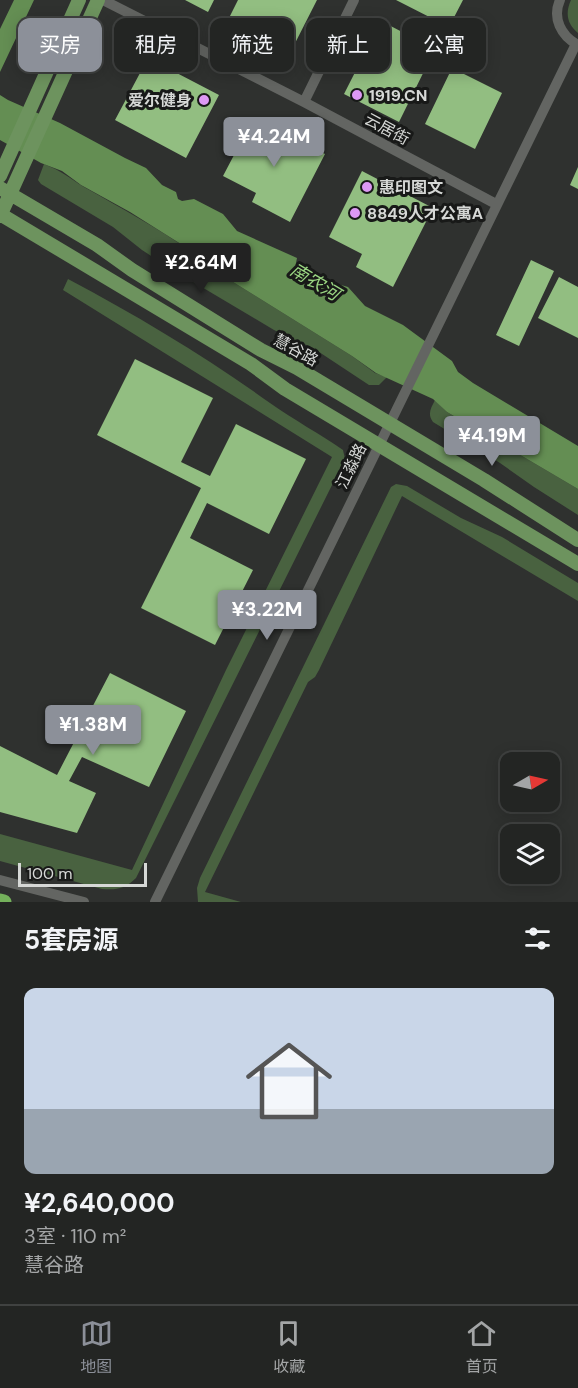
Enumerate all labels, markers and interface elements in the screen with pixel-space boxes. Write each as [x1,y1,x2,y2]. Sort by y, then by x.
chip: 买房 [18,18,102,72]
chip: 租房 [114,18,198,72]
chip: 筛选 [210,18,294,72]
chip: 新上 [306,18,390,72]
chip: 公寓 [402,18,486,72]
place label: 1919.CN [369,85,427,106]
marker: 1919.CN [350,88,364,102]
place label: 爱尔健身 [128,90,192,111]
marker: 爱尔健身 [197,93,211,107]
street label: 云居街 [361,108,413,150]
pin: ¥4.24M [225,117,323,168]
text: ¥4.24M [237,123,311,149]
place label: 惠印图文 [379,177,443,198]
marker: 惠印图文 [360,180,374,194]
place label: 8849人才公寓A [367,203,483,224]
marker: 8849人才公寓A [348,206,362,220]
pin: ¥2.64M [152,243,250,294]
text: ¥2.64M [165,249,237,275]
water label: 南农河 [286,258,347,308]
street label: 慧谷路 [270,329,322,371]
pin: ¥4.19M [443,416,541,467]
text: ¥4.19M [458,422,526,448]
street label: 江淼路 [331,440,371,492]
pin: ¥3.22M [218,590,316,641]
text: ¥3.22M [232,596,302,622]
pin: ¥1.38M [44,705,142,756]
text: ¥1.38M [59,711,127,737]
north arrow [500,752,560,812]
map controls [500,752,560,884]
button: layers [500,824,560,884]
scale bar [18,860,147,888]
text: 100 m [27,863,72,884]
icon: filters [521,922,554,955]
text: 5套房源 [24,923,118,957]
icon: home [235,1027,343,1135]
text: ¥2,640,000 [24,1186,175,1220]
text: 3室 · 110 m² [24,1223,126,1249]
text: 慧谷路 [24,1252,84,1278]
tab: 地图 [80,1317,113,1377]
tab: 收藏 [272,1317,305,1377]
tab: 首页 [465,1317,498,1377]

